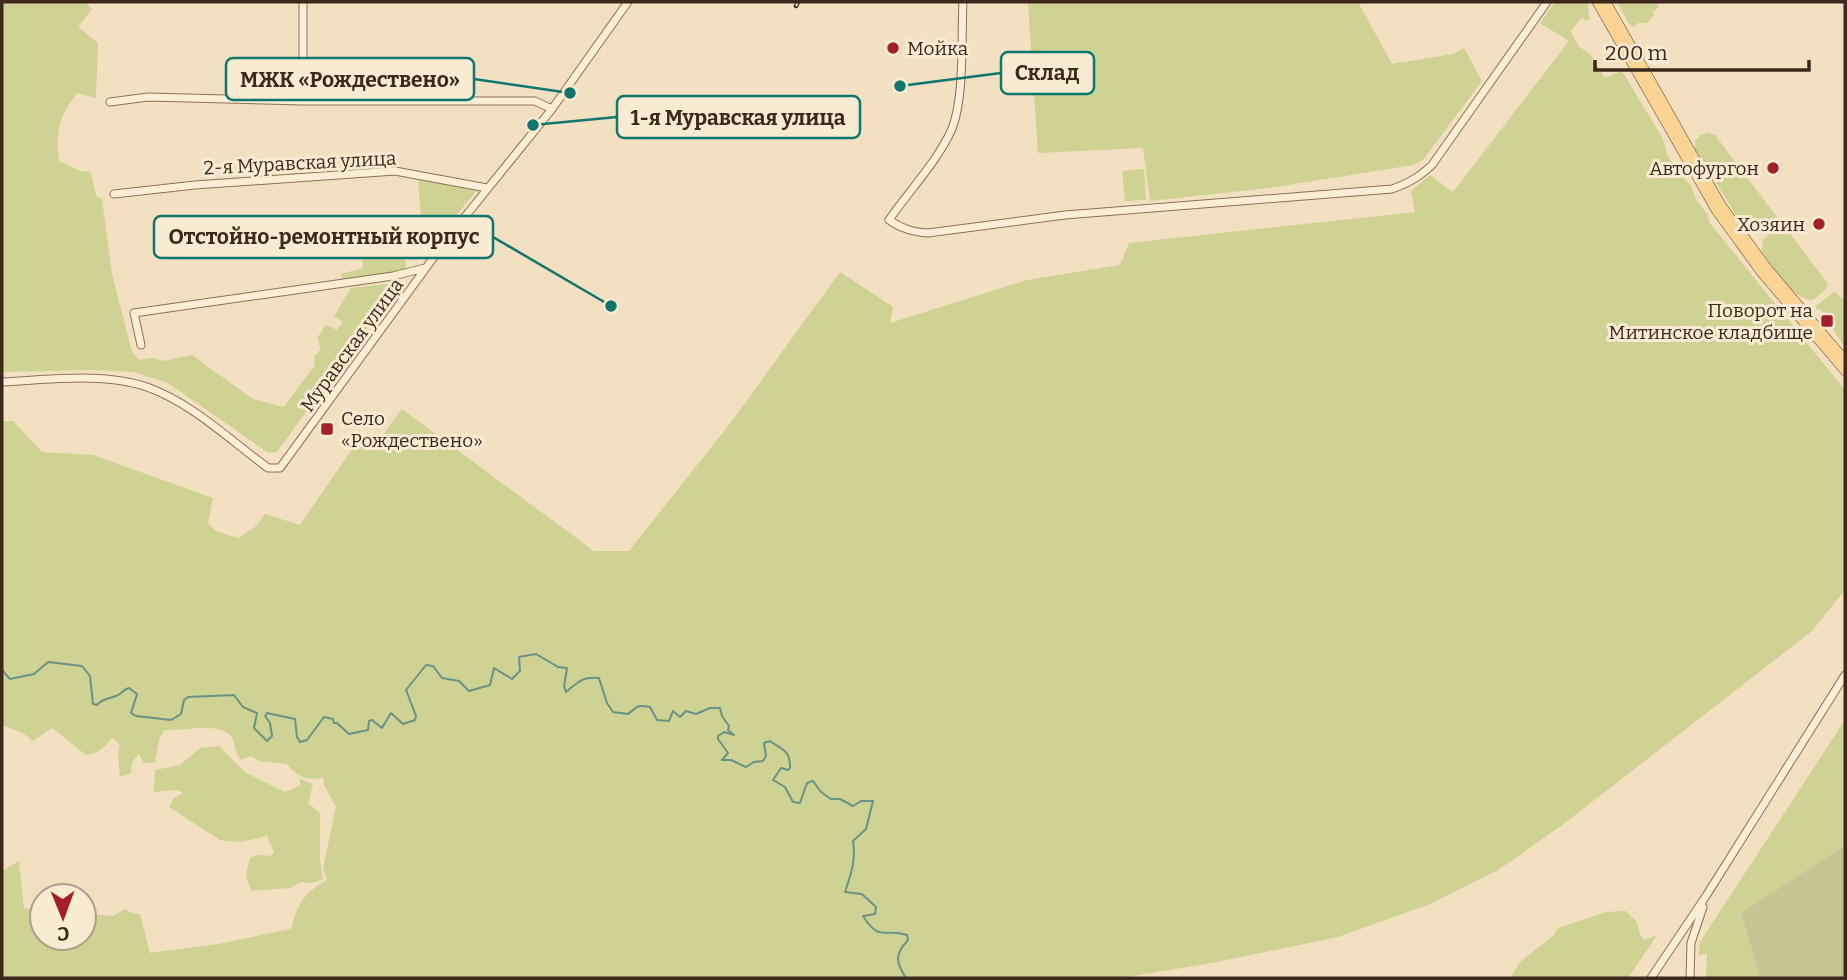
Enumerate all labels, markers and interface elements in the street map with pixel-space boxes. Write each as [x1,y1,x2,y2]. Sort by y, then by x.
scale bar [1595,28,1808,72]
place label: Мойка [907,37,969,60]
marker: Мойка [885,40,901,56]
text: 200 m [1605,40,1668,66]
callout: Склад [1001,52,1094,94]
callout: МЖК «Рождествено» [226,58,474,100]
text: Склад [1015,60,1080,86]
text: МЖК «Рождествено» [240,67,460,93]
callout: 1-я Муравская улица [617,96,860,138]
text: 1-я Муравская улица [631,105,846,131]
street label: 2-я Муравская улица [203,146,397,180]
place label: Автофургон [1649,157,1759,180]
marker: Автофургон [1765,160,1781,176]
place label: Хозяин [1737,213,1805,236]
callout: Отстойно-ремонтный корпус [154,216,493,258]
marker: Хозяин [1811,216,1827,232]
text: Отстойно-ремонтный корпус [168,224,480,250]
street label: Муравская улица [296,273,409,416]
place label: Поворот на Митинское кладбище [1609,299,1814,344]
marker: Поворот на Митинское кладбище [1819,313,1835,329]
place label: Село «Рождествено» [341,407,483,452]
marker: Село «Рождествено» [319,421,335,437]
north arrow [28,882,98,952]
text: С [57,922,69,945]

